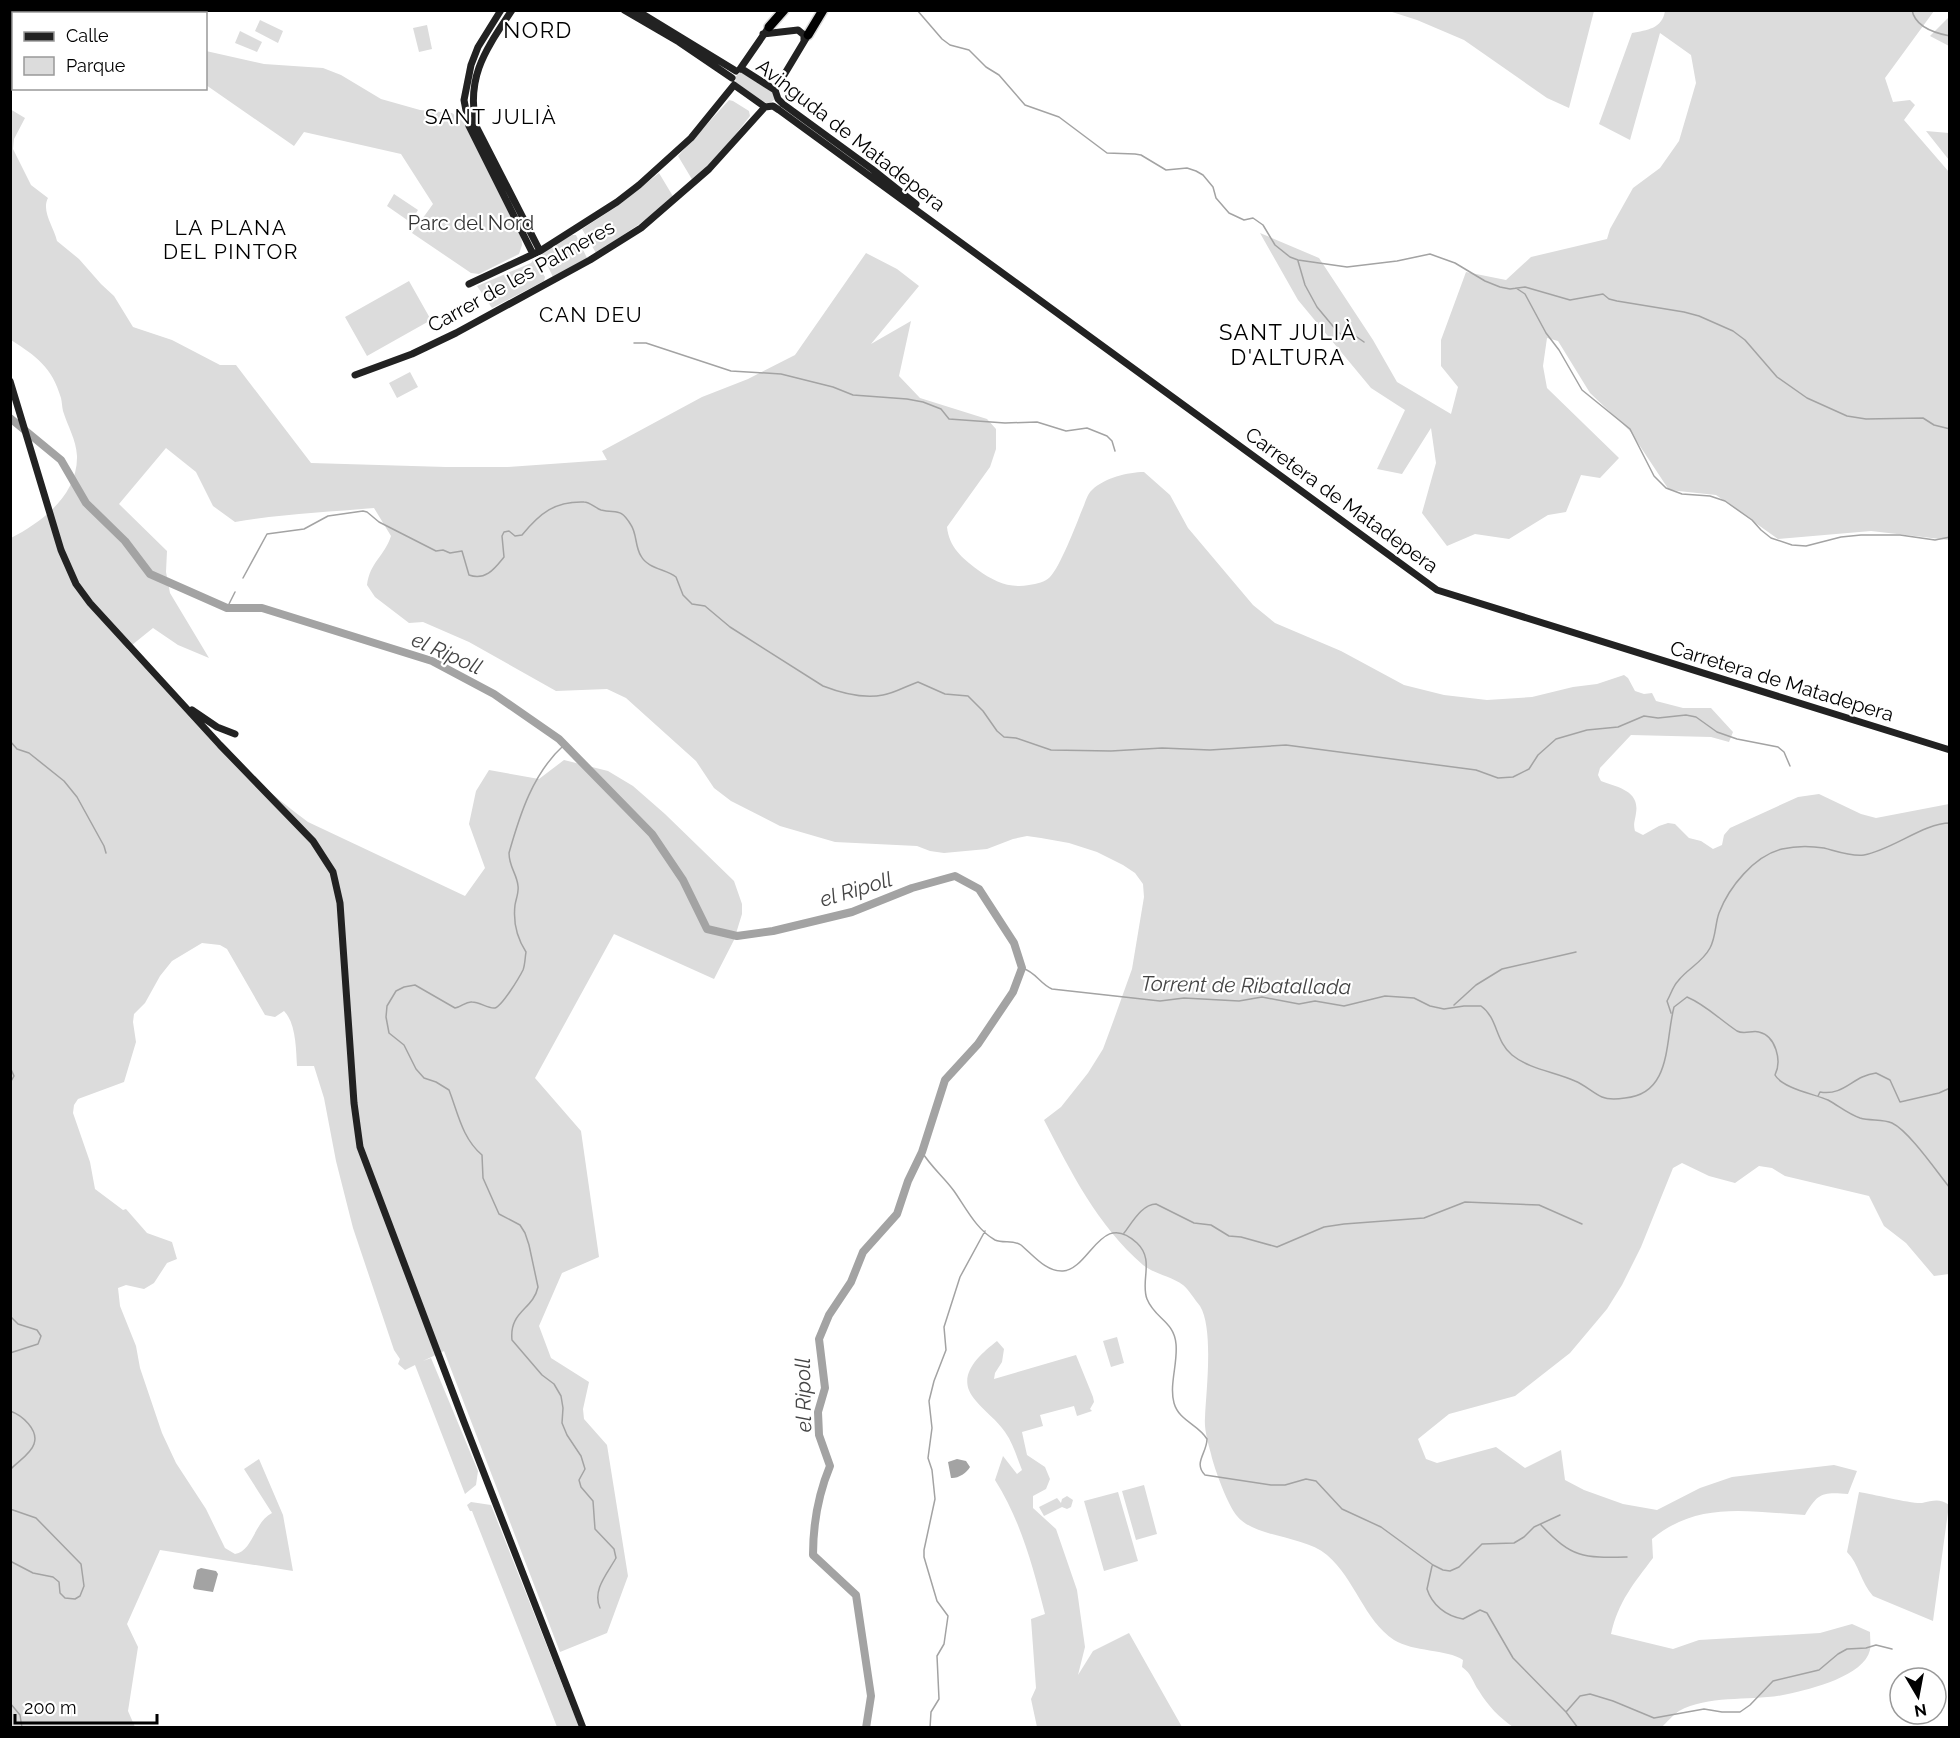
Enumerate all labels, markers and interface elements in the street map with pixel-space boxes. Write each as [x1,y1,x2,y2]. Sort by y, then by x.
legend [12,12,207,90]
district label: NORD [503,17,573,43]
text: Calle [66,25,109,46]
street label: Avinguda de Matadepera [752,54,950,216]
text: Parque [66,55,126,76]
district label: SANT JULIÀ [425,104,557,129]
park label: Parc del Nord [408,211,534,235]
district label: LA PLANA DEL PINTOR [163,215,299,264]
street label: Carrer de les Palmeres [423,215,619,337]
district label: CAN DEU [539,302,643,327]
district label: SANT JULIÀ D'ALTURA [1219,319,1357,370]
street label: Carretera de Matadepera [1241,422,1443,578]
water label: el Ripoll [408,626,486,680]
street label: Carretera de Matadepera [1667,636,1897,726]
water label: el Ripoll [817,866,895,912]
water label: Torrent de Ribatallada [1141,971,1351,999]
water label: el Ripoll [790,1358,816,1432]
north arrow [1888,1666,1948,1726]
scale bar [15,1687,158,1725]
text: 200 m [24,1697,77,1718]
text: N [1913,1700,1928,1721]

